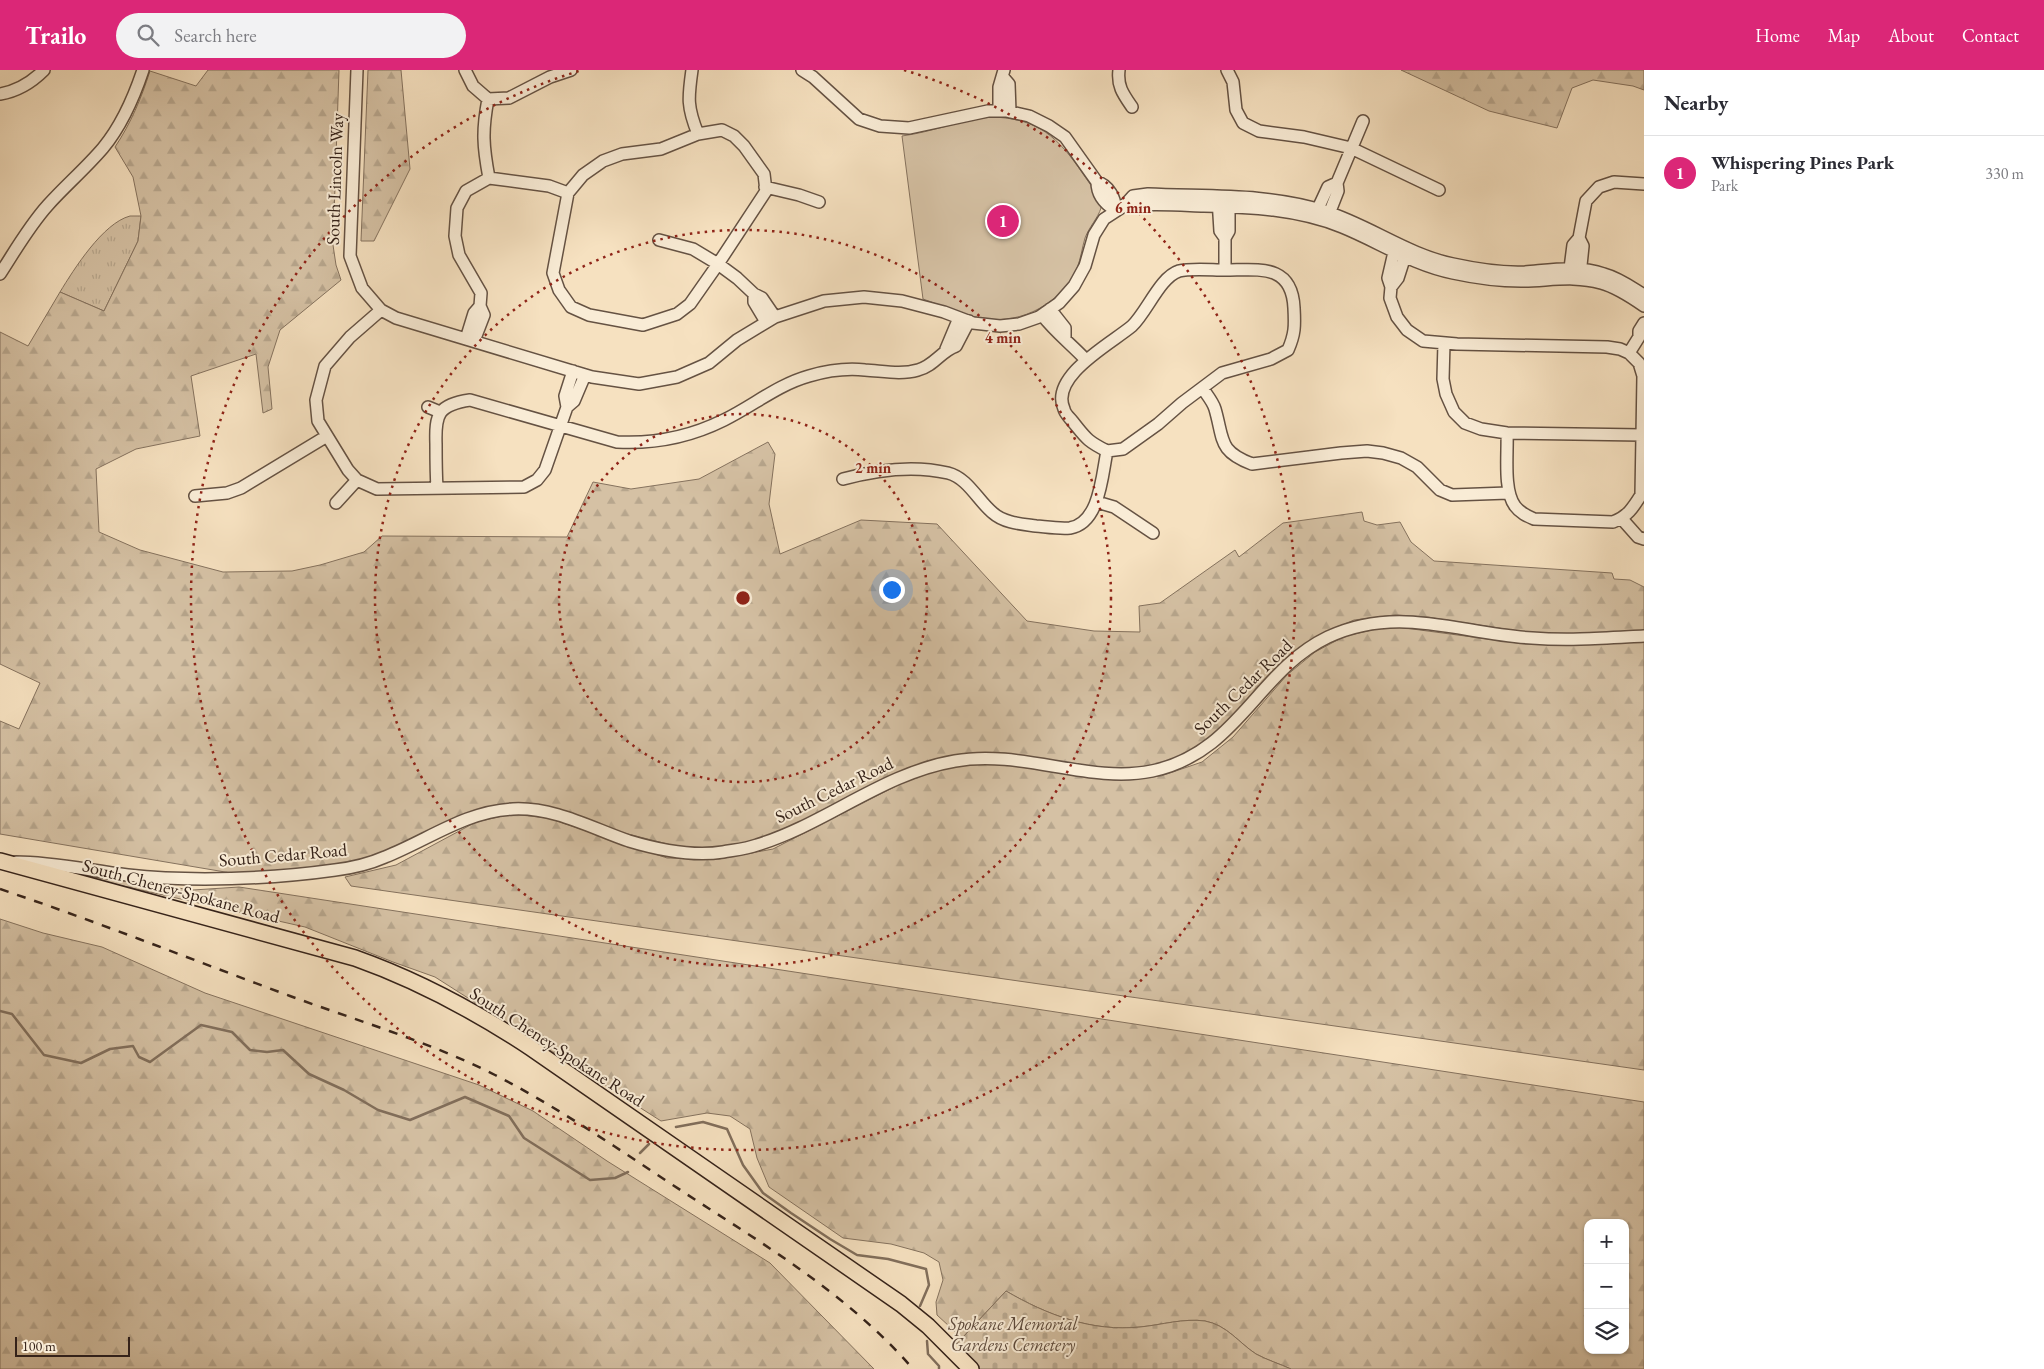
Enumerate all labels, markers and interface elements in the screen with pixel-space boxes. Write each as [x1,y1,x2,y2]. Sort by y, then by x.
search box [116,13,466,58]
text: Trailo [25,20,86,51]
icon: search [134,21,162,49]
text: Search here [174,23,257,48]
text: Home [1755,24,1800,47]
text: Map [1828,24,1860,47]
text: About [1888,24,1934,47]
text: Contact [1962,24,2019,47]
text: Nearby [1664,89,1728,116]
street label: South Lincoln Way [321,112,348,246]
text: Whispering Pines Park [1711,150,1894,175]
text: 1 [1676,163,1684,184]
text: 330 m [1985,163,2024,184]
text: Park [1711,175,1738,196]
text: 6 min [1115,198,1152,217]
pin: 1 [987,202,1019,240]
text: 4 min [985,328,1022,347]
text: 2 min [855,458,892,477]
your location [879,577,905,603]
centre of rings [734,589,752,607]
street label: South Cedar Road [1188,633,1297,740]
street label: South Cedar Road [771,751,897,828]
street label: South Cedar Road [218,837,349,872]
street label: South Cheney-Spokane Road [80,853,283,928]
street label: South Cheney-Spokane Road [466,982,650,1112]
map controls [1584,1219,1629,1354]
button: + [1584,1219,1629,1264]
button: − [1584,1264,1629,1309]
button: layers [1584,1309,1629,1354]
park label: Spokane Memorial Gardens Cemetery [947,1312,1079,1357]
scale bar [15,1334,130,1357]
text: 100 m [22,1337,56,1355]

